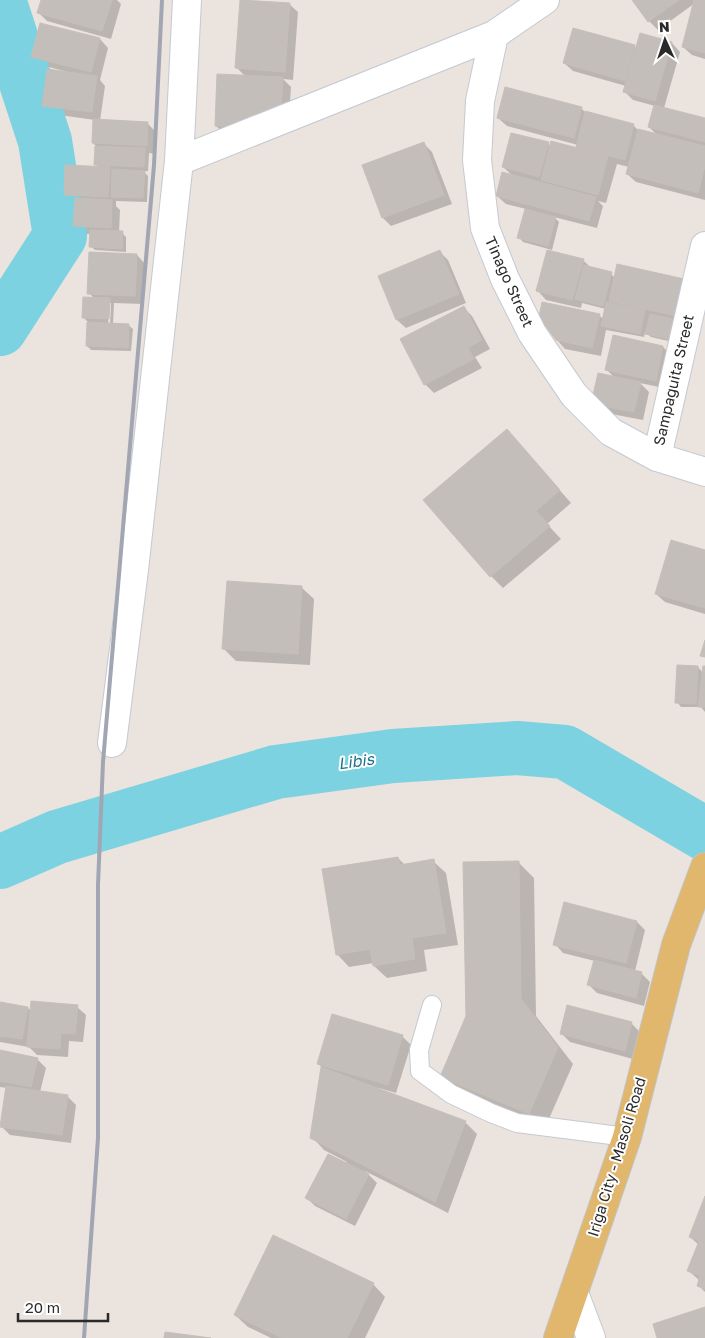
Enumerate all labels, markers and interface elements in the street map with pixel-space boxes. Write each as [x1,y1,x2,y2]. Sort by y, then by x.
north arrow [640,15,690,65]
text: N [659,18,670,35]
street label: Tinago Street [482,233,538,330]
street label: Sampaguita Street [649,312,697,447]
water label: Libis [337,748,377,773]
street label: Iriga City - Masoli Road [583,1075,649,1239]
scale bar [18,1290,108,1322]
text: 20 m [25,1298,60,1316]

